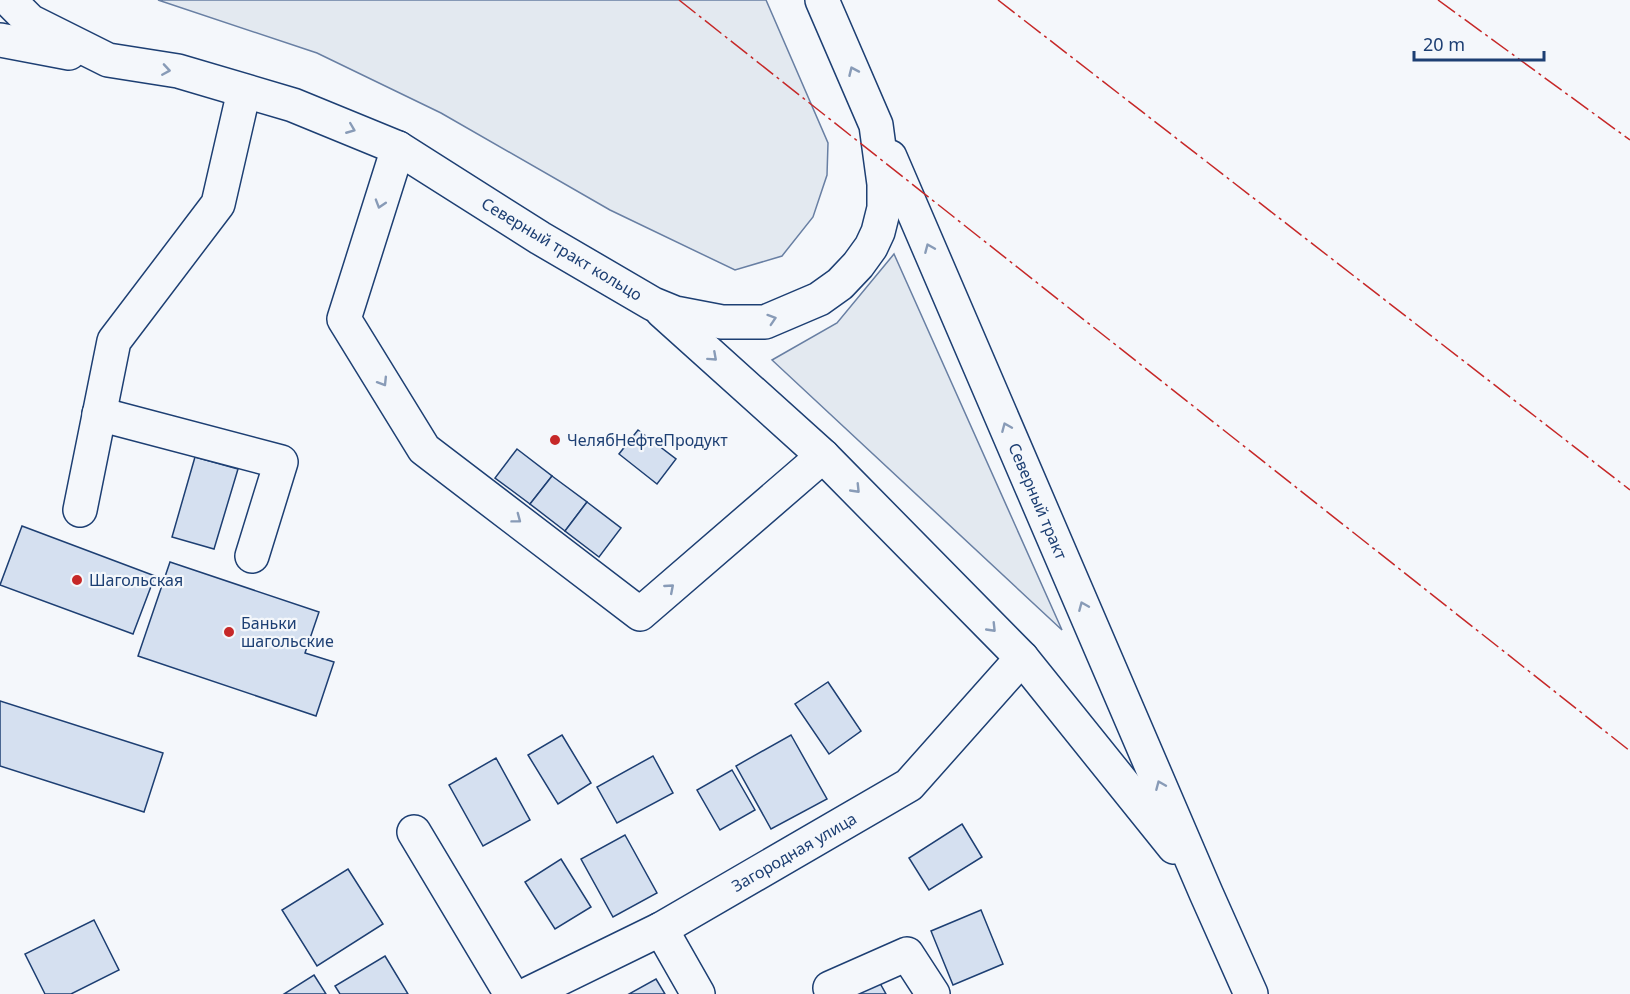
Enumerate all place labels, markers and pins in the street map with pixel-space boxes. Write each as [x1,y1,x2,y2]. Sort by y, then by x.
place label: ЧелябНефтеПродукт [567,429,728,451]
marker: ЧелябНефтеПродукт [548,433,562,447]
place label: Шагольская [89,569,183,591]
marker: Шагольская [70,573,84,587]
place label: Баньки шагольские [241,612,334,652]
marker: Баньки шагольские [222,625,236,639]

